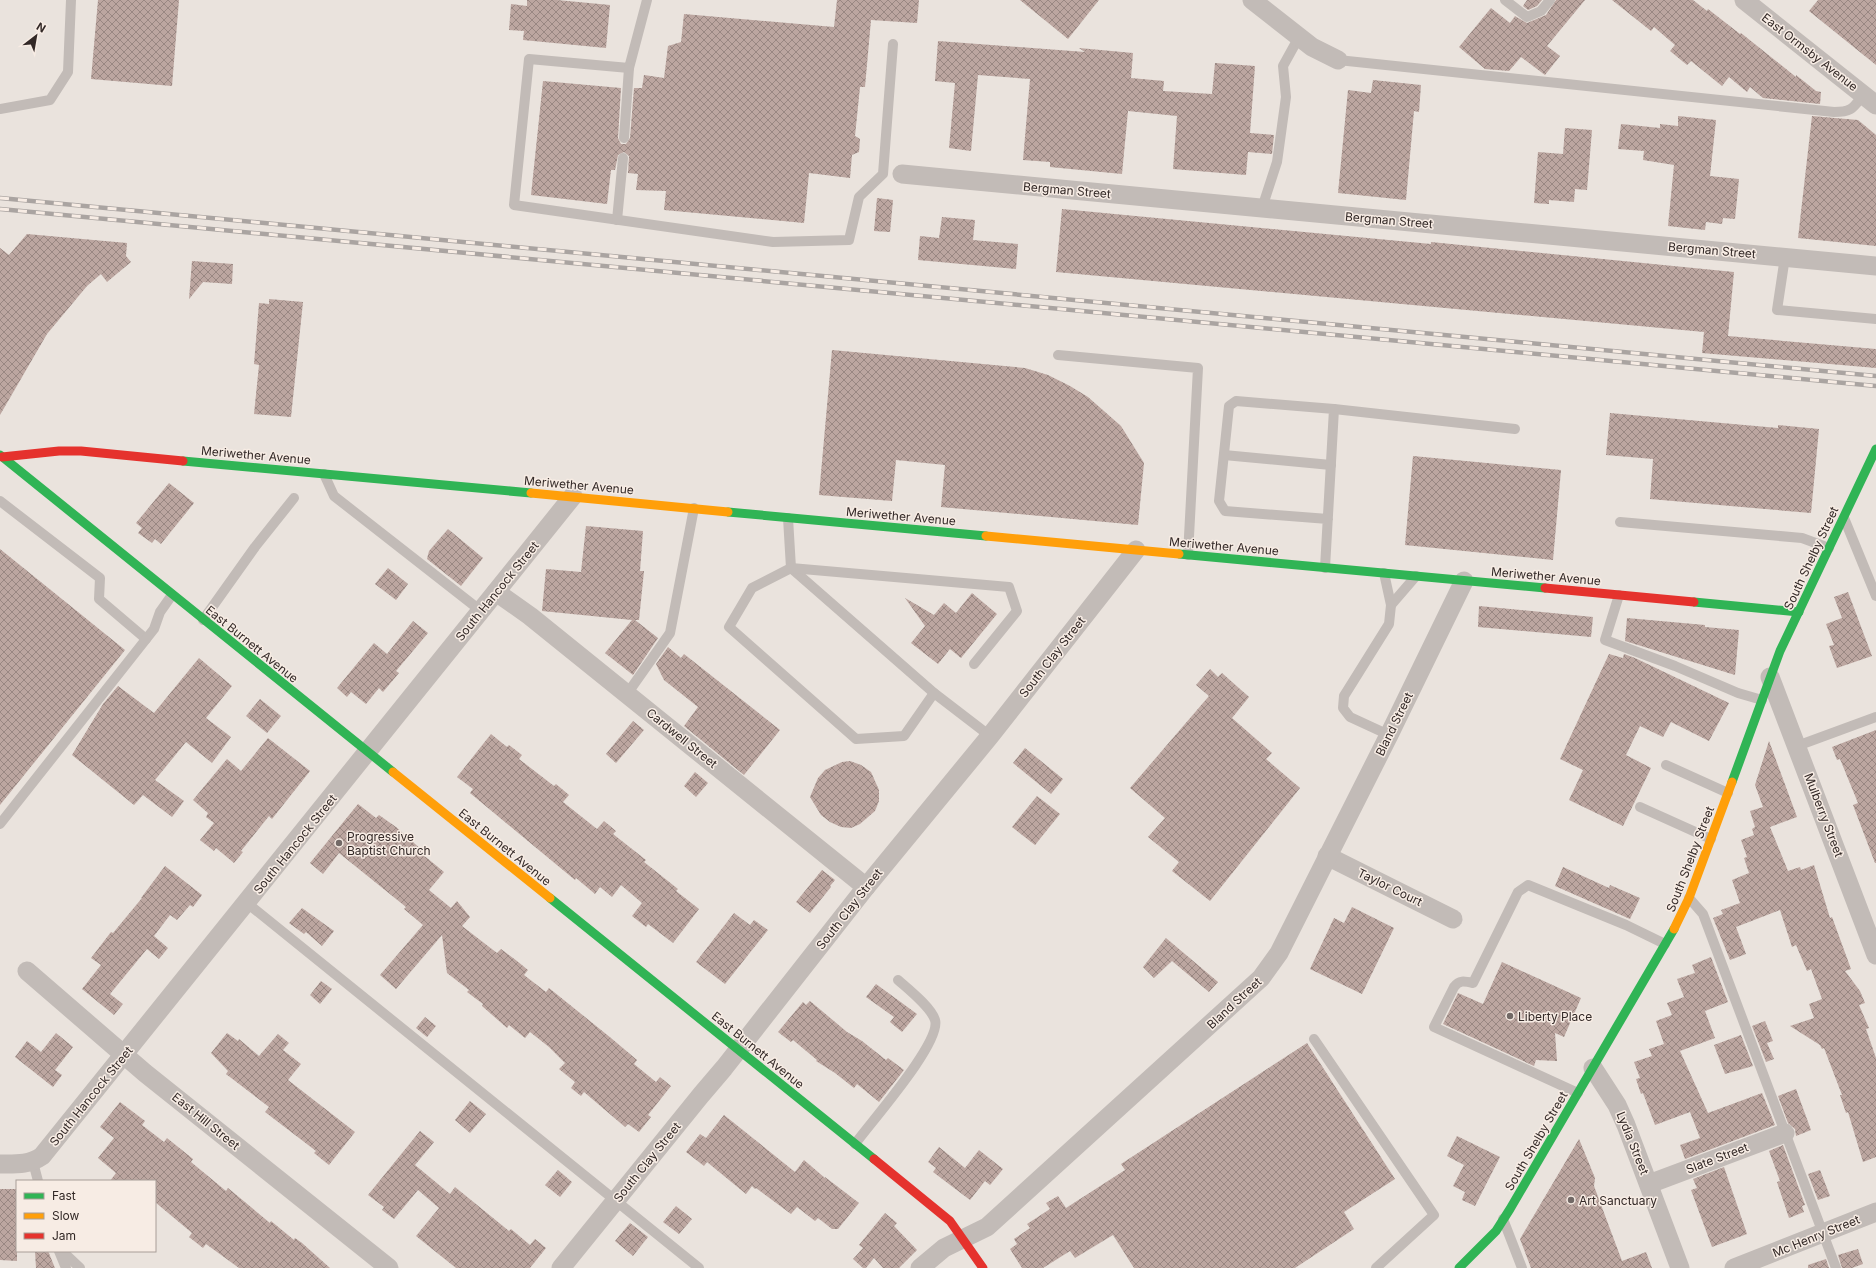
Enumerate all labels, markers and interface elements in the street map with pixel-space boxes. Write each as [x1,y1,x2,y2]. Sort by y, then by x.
street label: East Ormsby Avenue [1759,10,1861,94]
north arrow [16,16,56,56]
text: N [34,19,48,36]
street label: Bergman Street [1022,179,1112,201]
street label: Bergman Street [1344,209,1434,231]
street label: Bergman Street [1667,239,1757,261]
street label: Meriwether Avenue [201,443,312,467]
street label: Meriwether Avenue [524,473,635,497]
street label: Meriwether Avenue [846,504,957,528]
street label: South Shelby Street [1780,504,1842,612]
street label: Meriwether Avenue [1169,534,1280,558]
street label: South Hancock Street [452,538,542,644]
street label: Meriwether Avenue [1491,564,1602,588]
street label: East Burnett Avenue [203,602,301,686]
street label: South Clay Street [1016,613,1088,700]
street label: Bland Street [1372,690,1416,758]
street label: Cardwell Street [644,705,721,771]
street label: Mulberry Street [1801,771,1847,859]
street label: South Hancock Street [250,791,340,897]
street label: South Shelby Street [1663,804,1717,914]
street label: East Burnett Avenue [456,805,554,889]
place label: Progressive Baptist Church [347,829,431,858]
marker: Progressive Baptist Church [334,838,344,848]
street label: South Clay Street [813,865,885,952]
street label: Taylor Court [1355,865,1425,909]
street label: Bland Street [1204,974,1264,1032]
street label: East Burnett Avenue [709,1008,807,1092]
place label: Liberty Place [1518,1009,1592,1024]
marker: Liberty Place [1505,1011,1515,1021]
street label: South Hancock Street [46,1043,136,1149]
street label: East Hill Street [169,1089,243,1153]
street label: South Shelby Street [1501,1089,1571,1193]
street label: Lydia Street [1614,1109,1652,1177]
street label: South Clay Street [610,1119,684,1205]
street label: Slate Street [1684,1139,1750,1177]
legend [16,1180,156,1252]
text: Fast [52,1188,76,1203]
place label: Art Sanctuary [1579,1193,1657,1208]
marker: Art Sanctuary [1566,1195,1576,1205]
text: Slow [52,1208,80,1223]
street label: Mc Henry Street [1770,1212,1862,1260]
text: Jam [52,1228,76,1243]

